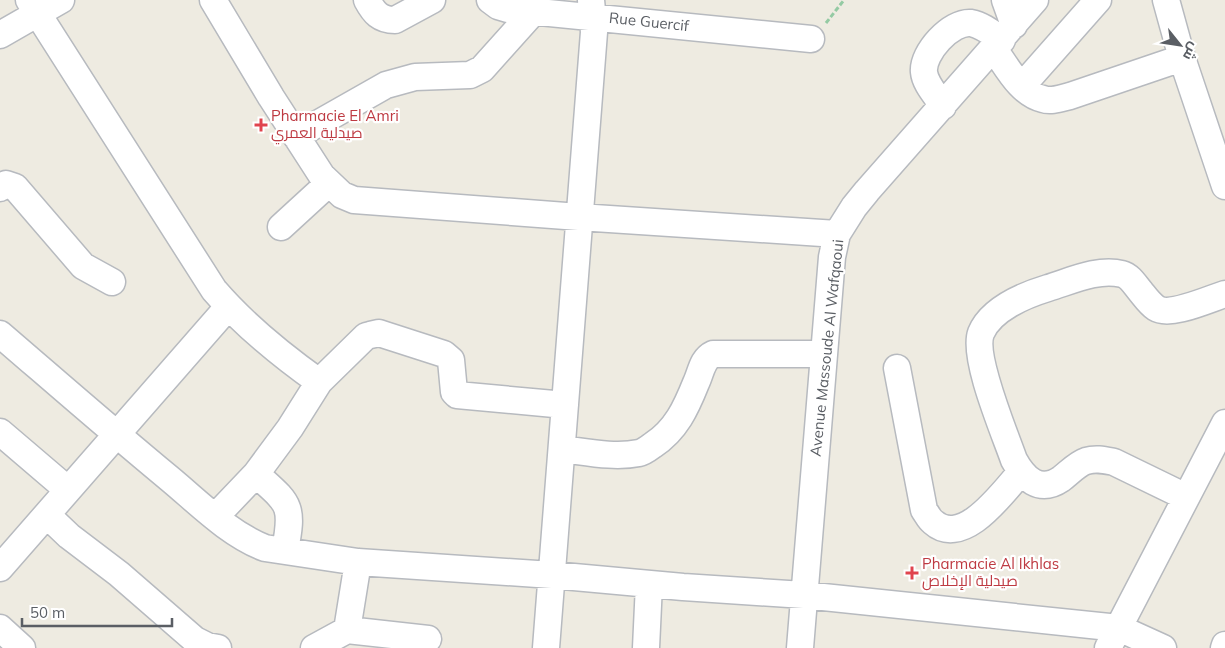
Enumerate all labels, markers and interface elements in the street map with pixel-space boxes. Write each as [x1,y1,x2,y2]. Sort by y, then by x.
street label: Rue Guercif [608,8,691,35]
north arrow [1155,20,1205,70]
text: ش [1179,39,1204,64]
place label: Pharmacie El Amri صيدلية العمري [271,106,399,145]
marker: Pharmacie El Amri صيدلية العمري [255,119,267,131]
street label: Avenue Massoude Al Wafqaoui [806,238,847,457]
place label: Pharmacie Al Ikhlas صيدلية الإخلاص [922,554,1059,591]
marker: Pharmacie Al Ikhlas صيدلية الإخلاص [906,567,918,579]
scale bar [22,596,172,628]
text: 50 m [30,603,65,622]

